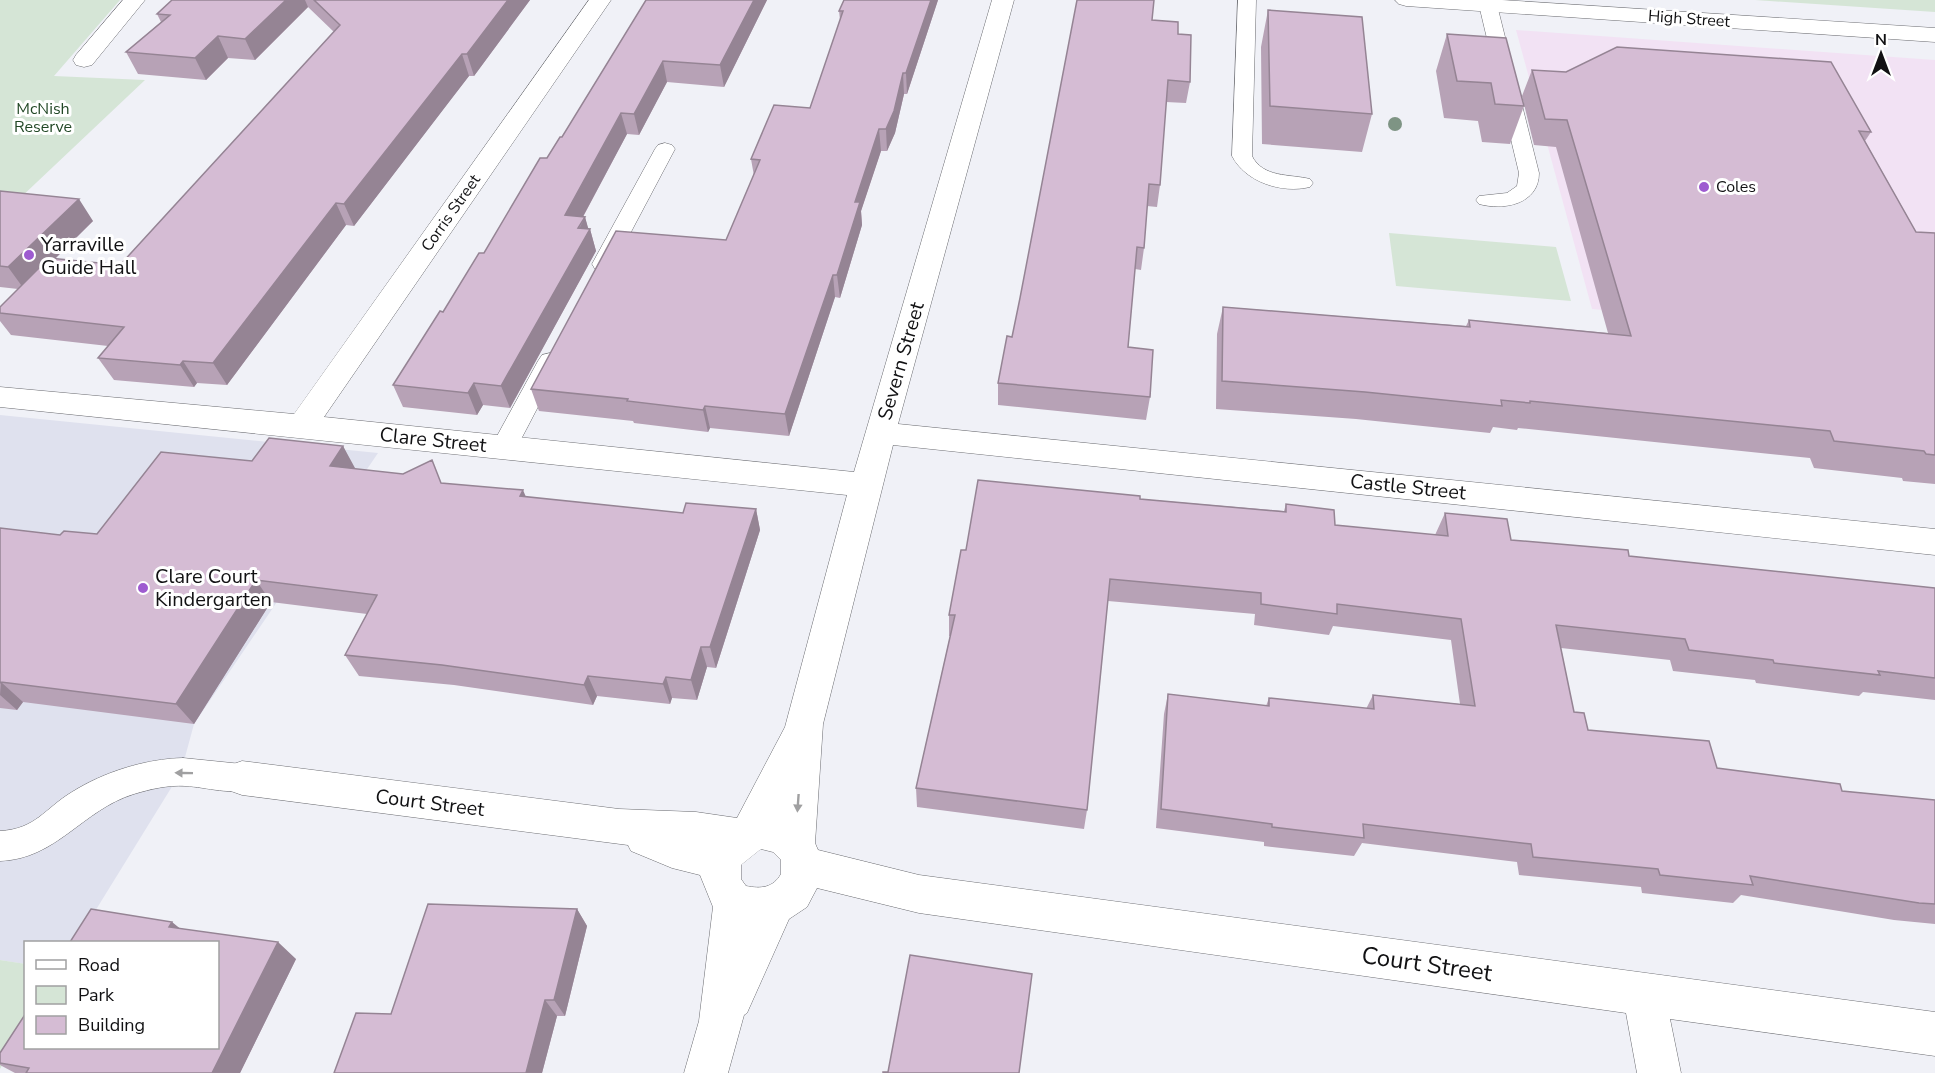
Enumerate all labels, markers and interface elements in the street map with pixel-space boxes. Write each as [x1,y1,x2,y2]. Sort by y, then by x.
street label: High Street [1647,5,1731,33]
north arrow [1851,24,1911,84]
text: N [1875,29,1887,51]
park label: McNish Reserve [14,98,72,138]
street label: Corris Street [416,170,486,256]
place label: Coles [1716,176,1756,198]
marker: Coles [1697,180,1711,194]
place label: Yarraville Guide Hall [40,231,137,281]
marker: Yarraville Guide Hall [22,248,36,262]
street label: Severn Street [871,298,931,423]
street label: Clare Street [378,421,489,459]
street label: Castle Street [1349,467,1468,507]
place label: Clare Court Kindergarten [155,563,272,613]
marker: Clare Court Kindergarten [136,581,150,595]
one-way arrow [175,768,194,778]
street label: Court Street [374,783,487,823]
one-way arrow [793,794,803,813]
street label: Court Street [1360,939,1495,989]
legend [24,941,219,1049]
text: Road [78,953,120,977]
text: Park [78,983,115,1007]
text: Building [78,1013,145,1037]

